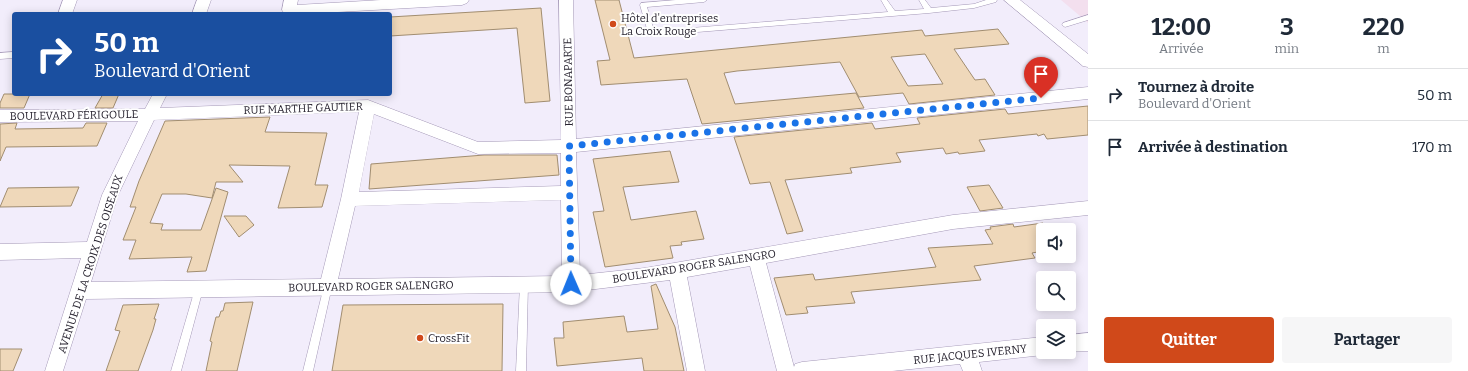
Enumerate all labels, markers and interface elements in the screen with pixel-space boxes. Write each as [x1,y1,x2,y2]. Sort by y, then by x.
place label: Hôtel d'entreprises La Croix Rouge [621,12,718,38]
text: 12:00 [1151,13,1211,41]
text: 3 [1280,13,1294,41]
text: 220 [1362,13,1405,41]
marker: Hôtel d'entreprises La Croix Rouge [608,19,618,29]
text: 50 m [94,26,159,59]
icon: right [28,28,80,80]
street label: RUE BONAPARTE [561,37,576,126]
text: Arrivée [1159,41,1204,56]
text: min [1275,41,1299,56]
text: m [1377,41,1390,56]
pin [1024,57,1058,98]
text: Boulevard d'Orient [94,60,250,82]
icon: arrive [1030,63,1052,85]
text: Tournez à droite [1138,78,1254,96]
icon: right [1104,84,1126,106]
text: 50 m [1417,86,1452,104]
text: Boulevard d'Orient [1138,96,1251,111]
street label: RUE MARTHE GAUTIER [243,100,364,117]
street label: BOULEVARD FÉRIGOULE [10,107,139,123]
icon: arrive [1104,136,1126,158]
text: Arrivée à destination [1138,138,1288,156]
text: 170 m [1412,138,1452,156]
street label: AVENUE DE LA CROIX DES OISEAUX [55,173,126,355]
map controls [1036,223,1076,359]
button: sound [1036,223,1076,263]
street label: BOULEVARD ROGER SALENGRO [611,247,777,286]
position arrow [550,263,592,305]
button: search [1036,271,1076,311]
street label: BOULEVARD ROGER SALENGRO [288,279,454,294]
button: Quitter [1104,317,1274,363]
button: Partager [1282,317,1452,363]
button: layers [1036,319,1076,359]
place label: CrossFit [428,332,470,345]
marker: CrossFit [415,333,425,343]
street label: RUE JACQUES IVERNY [913,342,1028,367]

